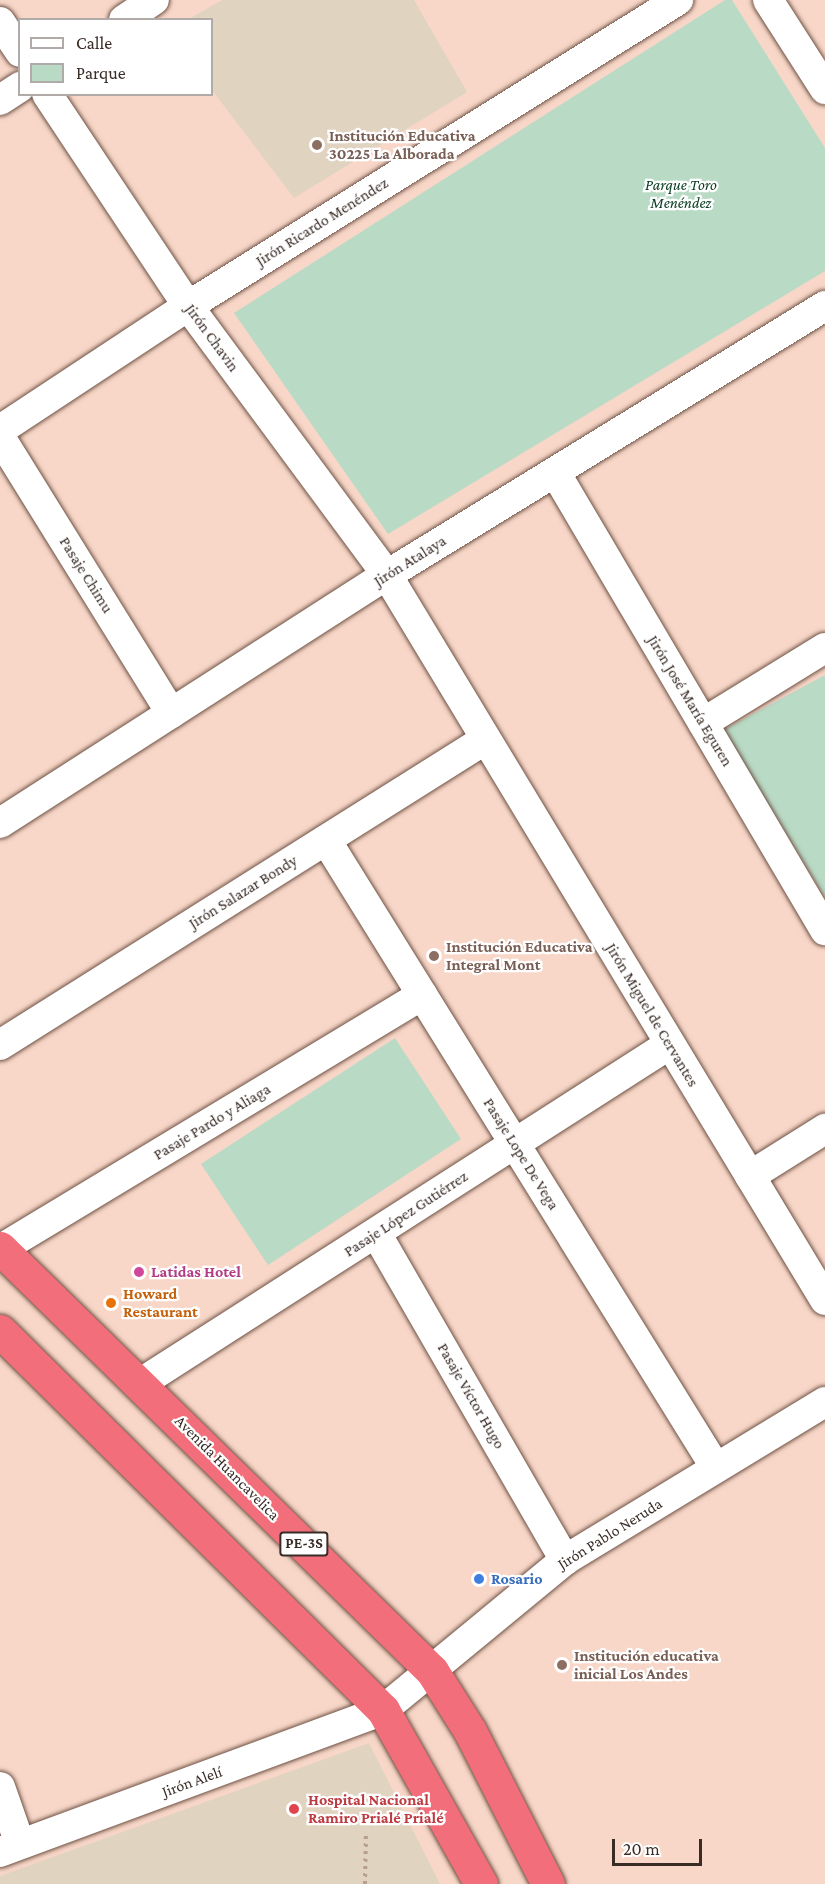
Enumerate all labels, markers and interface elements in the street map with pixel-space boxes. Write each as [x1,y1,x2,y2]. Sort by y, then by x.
legend [18,18,213,96]
text: Calle [76,33,112,53]
text: Parque [76,63,126,83]
place label: Institución Educativa 30225 La Alborada [329,126,475,164]
marker: Institución Educativa 30225 La Alborada [310,138,324,152]
street label: Jirón Ricardo Menéndez [252,173,392,271]
park label: Parque Toro Menéndez [645,175,717,213]
street label: Jirón Chavin [181,300,243,376]
street label: Jirón Atalaya [370,531,450,591]
street label: Pasaje Chimu [55,533,117,617]
street label: Jirón José María Eguren [643,632,737,770]
street label: Jirón Salazar Bondy [185,851,301,933]
place label: Institución Educativa Integral Mont [446,937,592,975]
street label: Jirón Miguel de Cervantes [601,940,703,1090]
marker: Institución Educativa Integral Mont [427,949,441,963]
street label: Pasaje Pardo y Aliaga [150,1080,274,1164]
street label: Pasaje Lope De Vega [479,1094,563,1214]
street label: Pasaje López Gutiérrez [340,1167,472,1261]
place label: Latidas Hotel [151,1262,241,1282]
marker: Latidas Hotel [132,1265,146,1279]
place label: Howard Restaurant [123,1284,198,1322]
marker: Howard Restaurant [104,1296,118,1310]
street label: Pasaje Víctor Hugo [433,1340,509,1452]
street label: Avenida Huancavelica [171,1412,283,1524]
street label: Jirón Pablo Neruda [554,1494,666,1574]
road number: PE-3S [278,1532,330,1556]
place label: Rosario [491,1569,543,1589]
marker: Rosario [472,1572,486,1586]
place label: Institución educativa inicial Los Andes [574,1646,719,1684]
marker: Institución educativa inicial Los Andes [555,1658,569,1672]
street label: Jirón Alelí [159,1762,225,1802]
place label: Hospital Nacional Ramiro Prialé Prialé [308,1790,444,1828]
marker: Hospital Nacional Ramiro Prialé Prialé [285,1800,303,1818]
scale bar [615,1827,705,1865]
text: 20 m [623,1839,660,1859]

